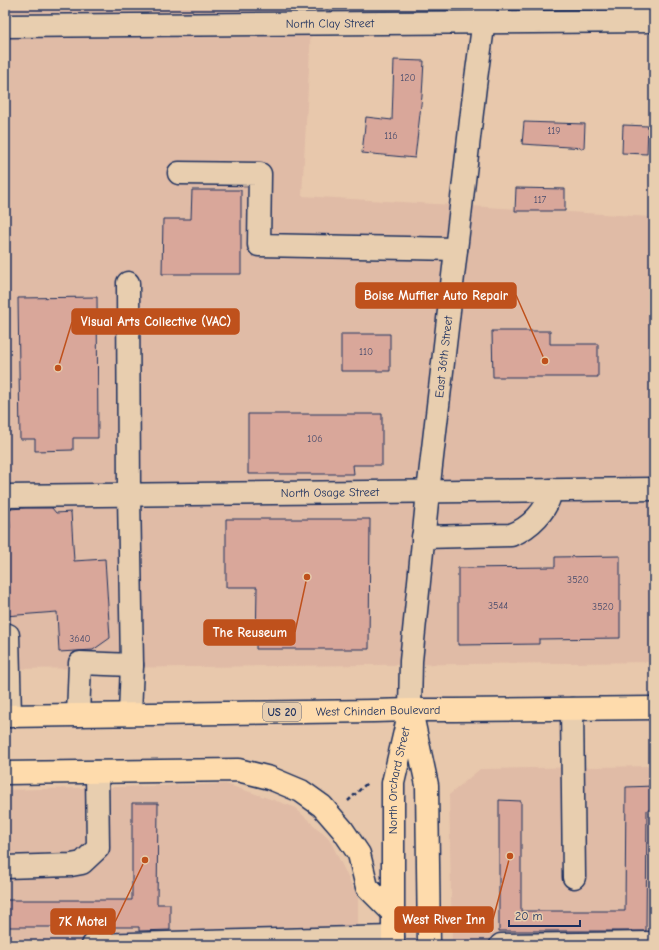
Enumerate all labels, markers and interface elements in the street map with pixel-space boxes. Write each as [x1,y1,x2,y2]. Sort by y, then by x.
street label: North Clay Street [286,16,375,31]
house number: 120 [400,72,416,84]
house number: 119 [547,125,561,137]
house number: 116 [384,130,398,142]
house number: 117 [534,194,547,206]
callout: Boise Muffler Auto Repair [356,283,516,308]
text: Boise Muffler Auto Repair [364,288,509,303]
callout: Visual Arts Collective (VAC) [72,309,239,334]
text: Visual Arts Collective (VAC) [81,314,231,329]
street label: East 36th Street [432,314,455,399]
house number: 110 [359,346,373,358]
house number: 106 [307,433,323,445]
street label: North Osage Street [281,485,380,500]
house number: 3520 [567,574,589,586]
house number: 3544 [488,600,508,612]
house number: 3520 [592,601,614,613]
callout: The Reuseum [204,620,295,645]
text: The Reuseum [213,625,287,640]
house number: 3640 [69,633,91,645]
road number: US 20 [263,703,301,721]
street label: West Chinden Boulevard [316,703,440,719]
street label: North Orchard Street [386,725,413,834]
scale bar [509,902,580,928]
callout: West River Inn [395,907,493,932]
callout: 7K Motel [51,909,115,934]
text: 20 m [515,909,543,923]
text: West River Inn [403,912,485,927]
text: 7K Motel [59,914,107,929]

